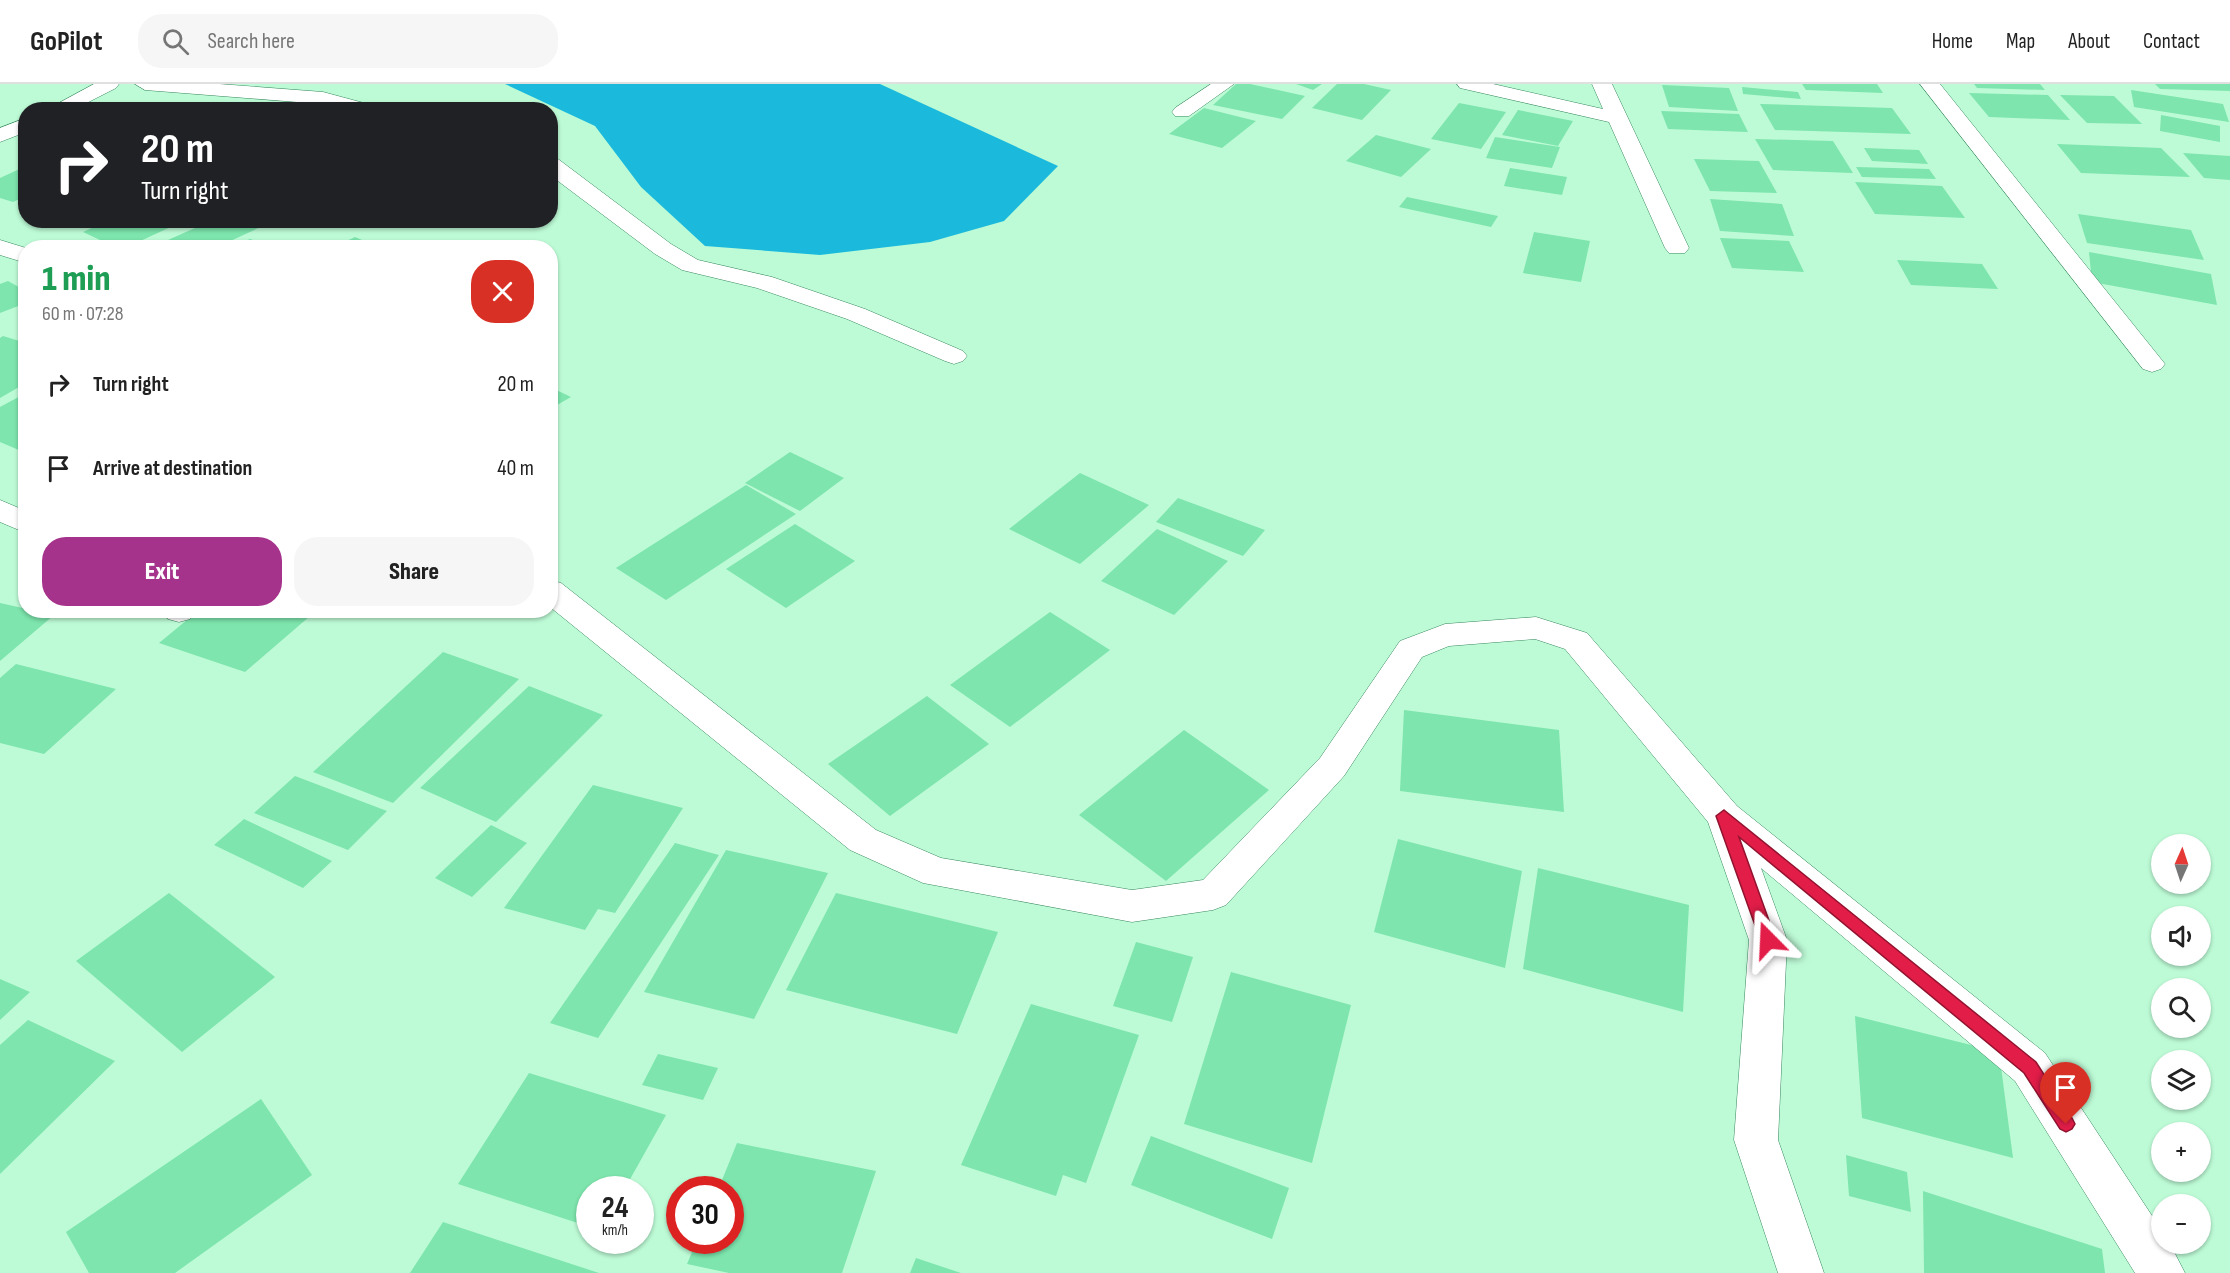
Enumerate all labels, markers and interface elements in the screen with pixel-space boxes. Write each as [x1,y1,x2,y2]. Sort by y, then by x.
search box [138,14,558,68]
text: GoPilot [30,25,102,58]
icon: search [159,25,192,58]
text: Search here [207,28,295,55]
text: Home [1932,29,1973,54]
text: Map [2006,29,2035,54]
text: About [2068,29,2110,54]
text: Contact [2143,29,2200,54]
text: 20 m [141,124,214,175]
icon: right [42,126,120,204]
text: Turn right [141,175,228,207]
text: 1 min [42,258,110,301]
button: close [471,260,534,323]
text: 60 m · 07:28 [42,302,124,326]
icon: right [42,368,75,401]
text: Turn right [93,371,169,398]
text: 20 m [498,371,534,398]
icon: arrive [42,452,75,485]
text: Arrive at destination [93,455,252,482]
text: 40 m [497,455,534,482]
button: Exit [42,537,282,606]
button: Share [294,537,534,606]
north arrow [2151,834,2211,894]
map controls [2151,834,2211,1254]
button: sound [2151,906,2211,966]
position arrow [1736,908,1800,972]
button: search [2151,978,2211,1038]
button: layers [2151,1050,2211,1110]
pin [2040,1062,2091,1124]
icon: arrive [2049,1071,2082,1104]
button: + [2151,1122,2211,1182]
speed limit sign: 30 [666,1176,744,1254]
text: 24 [602,1190,628,1226]
button: − [2151,1194,2211,1254]
text: km/h [602,1221,628,1240]

